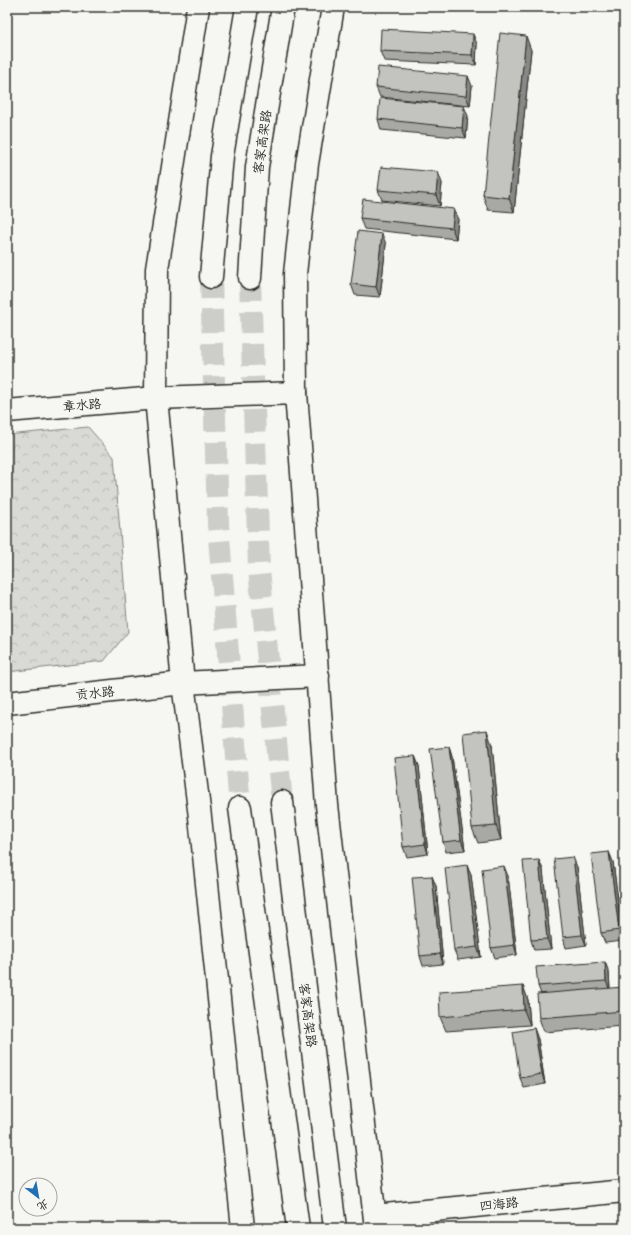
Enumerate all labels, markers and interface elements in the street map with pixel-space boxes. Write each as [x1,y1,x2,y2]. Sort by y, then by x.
street label: 客家高架路 [246,108,278,176]
street label: 章水路 [62,392,102,418]
street label: 贡水路 [74,680,116,706]
street label: 客家高架路 [293,981,323,1049]
north arrow [18,1177,58,1217]
street label: 四海路 [478,1191,520,1217]
text: 北 [33,1194,53,1216]

